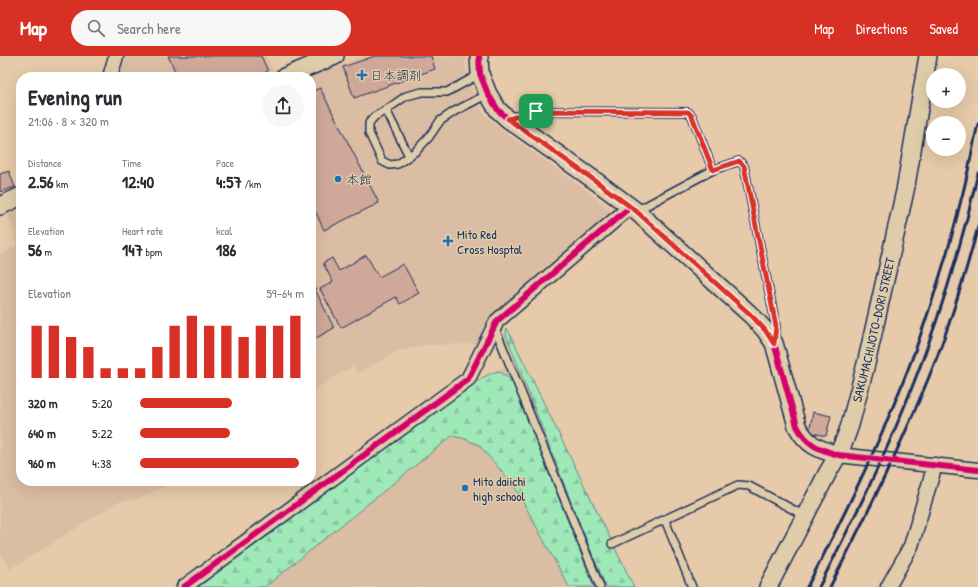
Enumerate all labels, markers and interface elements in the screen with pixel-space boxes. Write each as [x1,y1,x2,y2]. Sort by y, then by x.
search box [71,10,351,46]
text: Map [20,15,47,41]
icon: search [85,17,107,39]
text: Search here [117,18,181,39]
text: Map [814,19,834,38]
text: Directions [856,19,907,38]
text: Saved [929,19,958,38]
place label: 日本調剤 [370,66,422,84]
map controls [926,68,966,156]
button: + [926,68,966,108]
marker: 日本調剤 [357,70,367,80]
text: Evening run [28,82,122,112]
button: share [262,85,304,127]
pin [519,94,553,128]
icon: arrive [525,100,547,122]
text: 21:06 · 8 × 320 m [28,112,109,130]
button: − [926,116,966,156]
text: Distance [28,156,62,170]
text: Time [122,156,141,170]
text: Pace [216,156,234,170]
text: 2.56 [28,170,54,193]
text: 12:40 [122,170,154,193]
text: 4:57 [216,170,242,193]
place label: 本館 [346,170,372,188]
marker: 本館 [333,174,343,184]
text: km [54,177,68,191]
text: /km [242,177,261,191]
text: Elevation [28,224,65,238]
text: Heart rate [122,224,163,238]
text: kcal [216,224,232,238]
place label: Mito Red Cross Hosptal [457,225,523,258]
marker: Mito Red Cross Hosptal [442,235,454,247]
text: 56 [28,238,42,261]
text: 147 [122,238,143,261]
text: 186 [216,238,236,261]
text: m [42,245,52,259]
text: bpm [143,245,162,259]
street label: SAKUMACHIJOTO-DORI STREET [847,255,899,404]
text: Elevation [28,284,71,302]
text: 59–64 m [266,284,304,302]
text: 320 m [28,394,58,412]
text: 5:20 [92,394,112,412]
text: 640 m [28,424,56,442]
text: 5:22 [92,424,113,442]
text: 960 m [28,454,56,472]
text: 4:38 [92,454,111,472]
place label: Mito daiichi high school [473,472,526,505]
marker: Mito daiichi high school [460,483,470,493]

